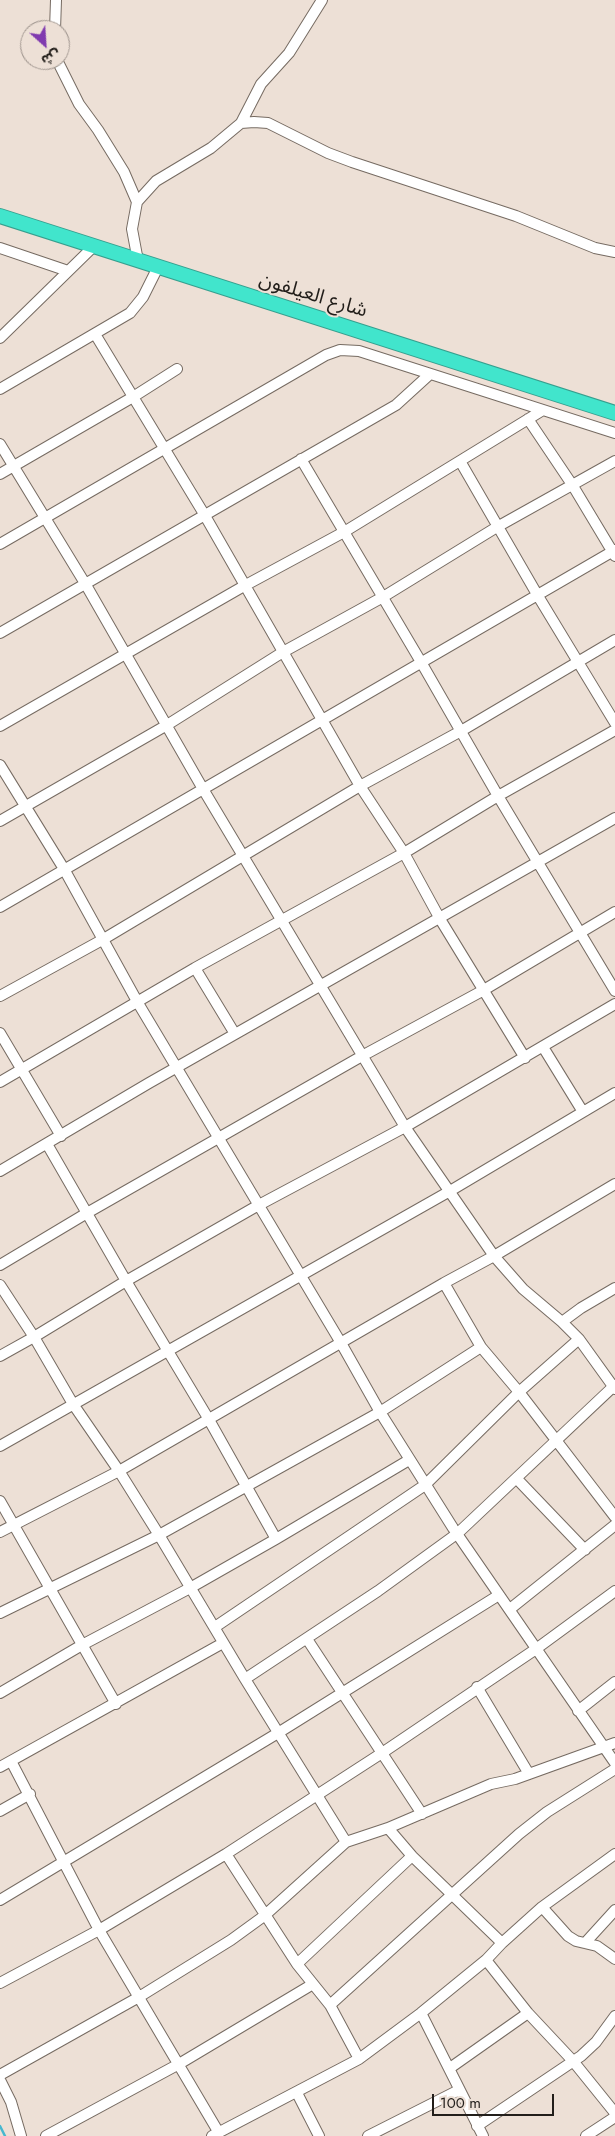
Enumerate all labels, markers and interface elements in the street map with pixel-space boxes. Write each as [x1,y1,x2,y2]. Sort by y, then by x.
north arrow [20,20,70,70]
text: ش [38,44,64,71]
street label: شارع العيلفون [256,268,370,324]
scale bar [435,2084,558,2116]
text: 100 m [440,2092,481,2114]

